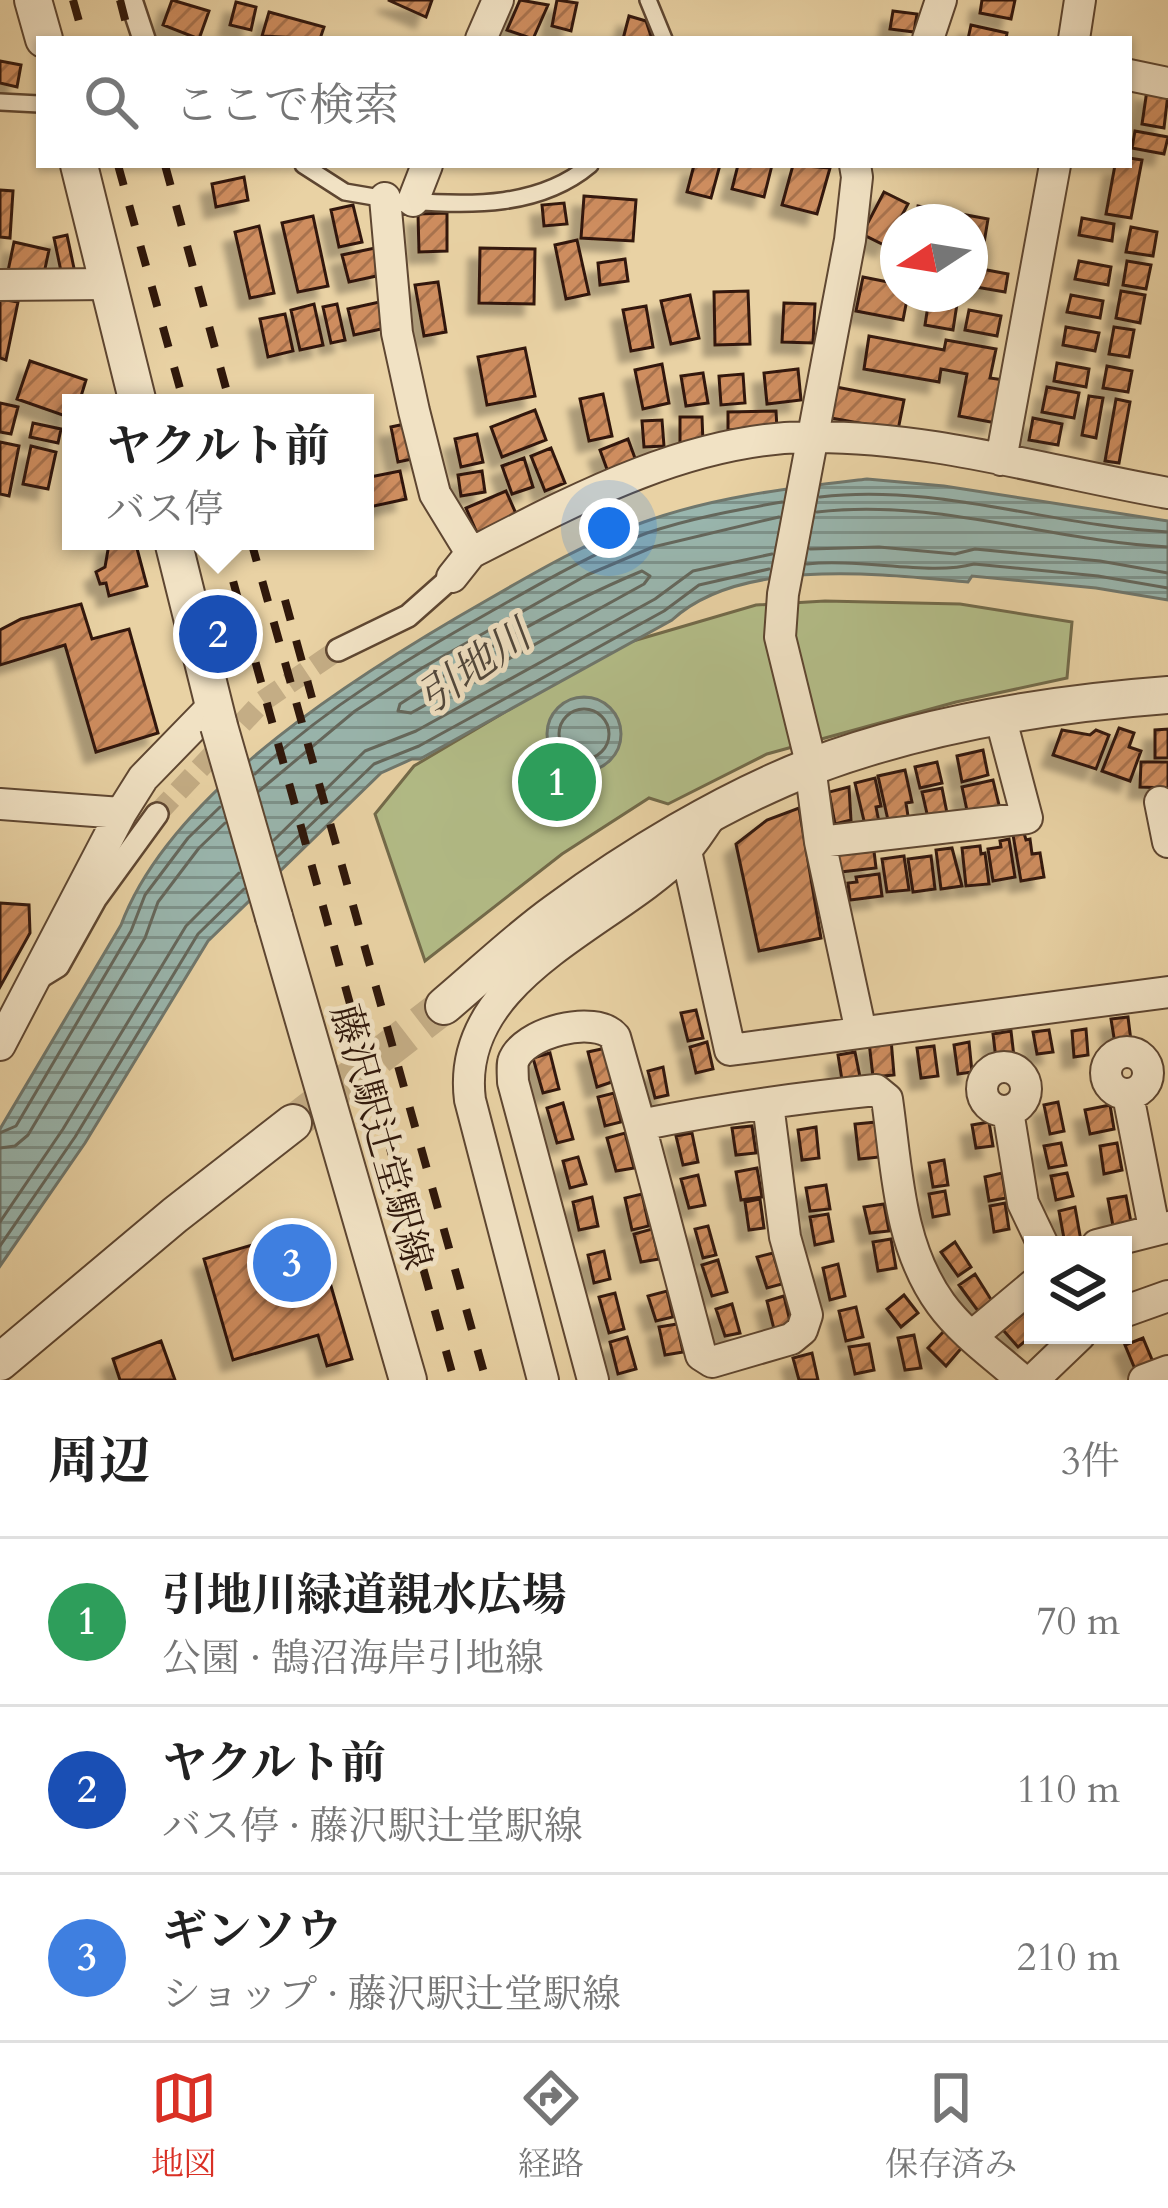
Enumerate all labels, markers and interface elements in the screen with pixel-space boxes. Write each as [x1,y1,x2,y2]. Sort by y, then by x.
search box [36,36,1132,168]
icon: search [78,69,144,135]
text: ここで検索 [174,75,399,136]
north arrow [880,204,988,312]
popup [62,394,374,550]
text: ヤクルト前 [106,416,330,477]
text: バス停 [106,483,223,536]
your location [579,498,639,558]
pin: 2 [179,589,257,679]
water label: 引地川 [406,605,545,726]
pin: 1 [518,737,596,827]
street label: 藤沢駅辻堂駅線 [318,998,444,1276]
pin: 3 [253,1218,331,1308]
map controls [1024,1236,1132,1344]
button: layers [1024,1236,1132,1344]
text: 周辺 [48,1427,150,1497]
text: 3件 [1061,1435,1120,1488]
text: 引地川緑道親水広場 [162,1565,567,1626]
text: 1 [77,1595,97,1648]
text: 70 m [1037,1595,1120,1648]
text: 公園 · 鵠沼海岸引地線 [162,1632,544,1685]
text: ヤクルト前 [162,1733,386,1794]
text: 2 [77,1763,97,1816]
text: 110 m [1017,1763,1120,1816]
text: バス停 · 藤沢駅辻堂駅線 [162,1800,583,1853]
text: ギンソウ [162,1901,342,1962]
text: 3 [77,1931,97,1984]
text: 210 m [1017,1931,1120,1984]
text: ショップ · 藤沢駅辻堂駅線 [162,1968,621,2021]
tab: 地図 [151,2065,217,2187]
tab: 経路 [518,2065,584,2187]
tab: 保存済み [885,2065,1017,2187]

